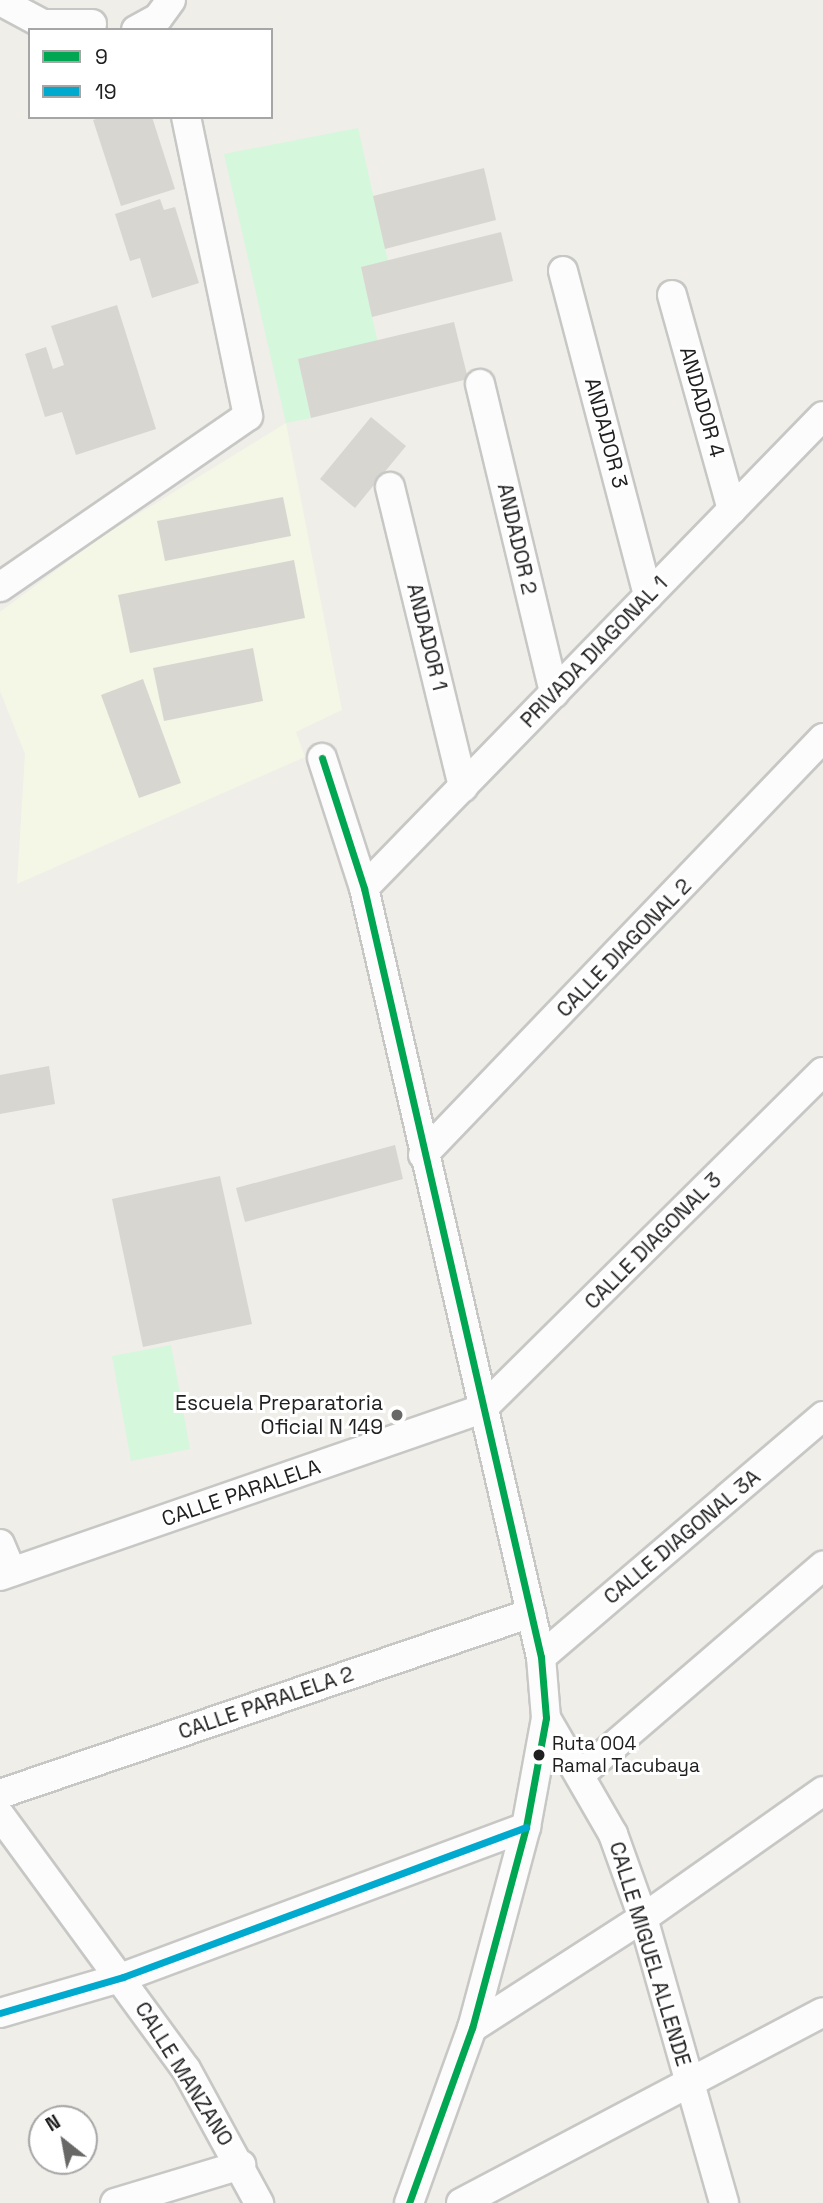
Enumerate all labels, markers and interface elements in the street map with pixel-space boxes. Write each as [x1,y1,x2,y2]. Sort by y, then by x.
legend [28,28,273,119]
text: 9 [95,43,108,70]
text: 19 [95,78,117,105]
street label: ANDADOR 4 [674,344,730,460]
street label: ANDADOR 3 [579,375,633,491]
street label: ANDADOR 2 [492,481,542,597]
street label: PRIVADA DIAGONAL 1 [515,571,673,733]
street label: ANDADOR 1 [402,581,452,693]
street label: CALLE DIAGONAL 2 [551,873,697,1023]
street label: CALLE DIAGONAL 3 [579,1167,727,1315]
place label: Escuela Preparatoria Oficial N 149 [175,1390,383,1440]
marker: Escuela Preparatoria Oficial N 149 [389,1407,405,1423]
street label: CALLE PARALELA [158,1454,324,1532]
street label: CALLE DIAGONAL 3A [599,1464,765,1610]
street label: CALLE PARALELA 2 [175,1661,357,1745]
place label: Ruta 004 Ramal Tacubaya [552,1733,700,1777]
marker: Ruta 004 Ramal Tacubaya [532,1748,546,1762]
street label: CALLE MIGUEL ALLENDE [604,1838,696,2070]
street label: CALLE MANZANO [129,1997,239,2151]
north arrow [28,2105,98,2175]
text: N [41,2109,65,2137]

